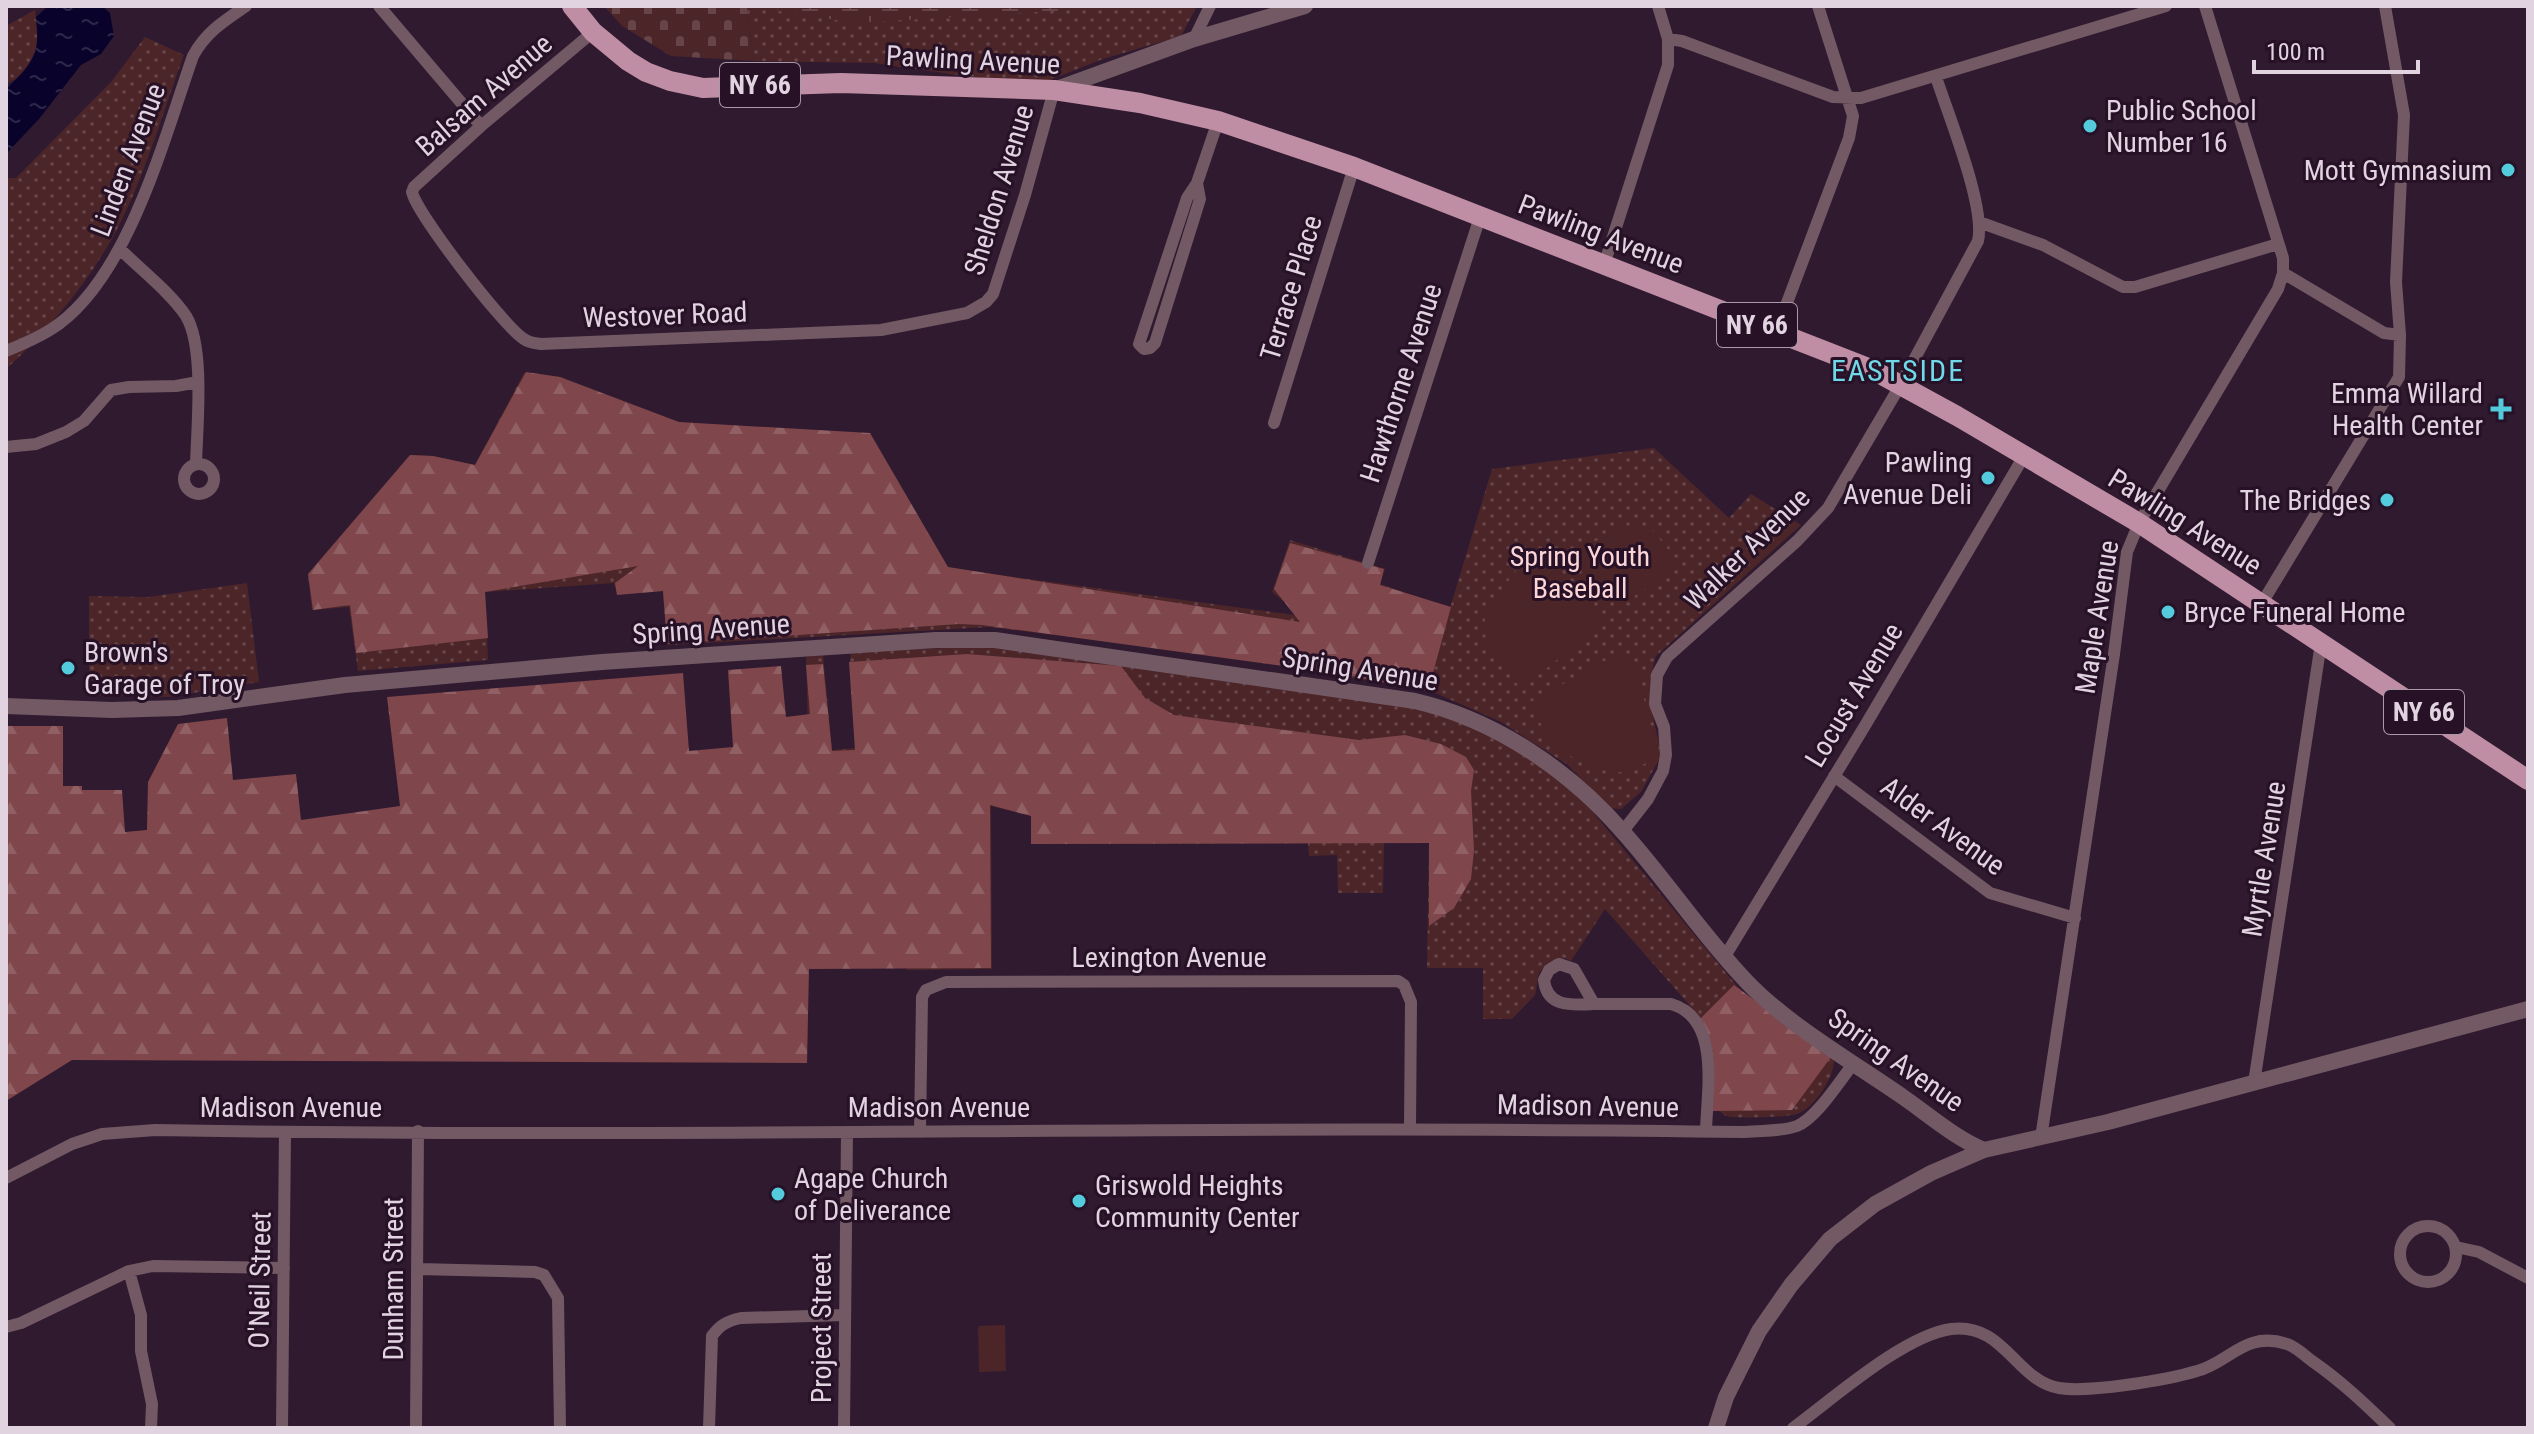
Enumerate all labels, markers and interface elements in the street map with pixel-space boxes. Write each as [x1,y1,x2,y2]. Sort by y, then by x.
scale bar [2254,24,2418,74]
street label: Balsam Avenue [409,27,559,163]
text: 100 m [2266,38,2325,66]
street label: Pawling Avenue [885,39,1061,81]
road number: NY 66 [720,63,800,107]
street label: Linden Avenue [84,79,172,241]
place label: Public School Number 16 [2106,94,2257,159]
street label: Sheldon Avenue [957,101,1041,279]
marker: Public School Number 16 [2081,117,2099,135]
place label: Mott Gymnasium [2304,154,2492,187]
marker: Mott Gymnasium [2499,161,2517,179]
street label: Pawling Avenue [1514,187,1688,281]
street label: Terrace Place [1253,211,1329,365]
street label: Hawthorne Avenue [1353,279,1449,487]
street label: Westover Road [582,296,748,334]
road number: NY 66 [1717,303,1797,347]
district label: EASTSIDE [1831,353,1965,388]
place label: Emma Willard Health Center [2331,377,2483,442]
marker: Emma Willard Health Center [2490,398,2512,420]
place label: Pawling Avenue Deli [1843,446,1972,511]
street label: Pawling Avenue [2102,462,2268,582]
marker: Pawling Avenue Deli [1979,469,1997,487]
street label: Walker Avenue [1677,481,1817,617]
place label: The Bridges [2240,484,2371,517]
marker: The Bridges [2378,491,2396,509]
street label: Maple Avenue [2069,538,2125,696]
park label: Spring Youth Baseball [1510,540,1650,605]
place label: Bryce Funeral Home [2184,596,2405,629]
marker: Bryce Funeral Home [2159,603,2177,621]
street label: Spring Avenue [631,607,791,651]
street label: Locust Avenue [1798,617,1910,773]
place label: Brown's Garage of Troy [84,636,245,701]
street label: Spring Avenue [1280,640,1440,698]
marker: Brown's Garage of Troy [59,659,77,677]
road number: NY 66 [2384,690,2464,734]
street label: Alder Avenue [1875,770,2011,882]
street label: Myrtle Avenue [2235,779,2293,939]
street label: Lexington Avenue [1071,941,1267,974]
street label: Spring Avenue [1822,1001,1970,1119]
street label: Madison Avenue [1497,1088,1679,1124]
street label: Madison Avenue [200,1091,382,1124]
street label: Madison Avenue [848,1091,1030,1124]
place label: Agape Church of Deliverance [794,1162,951,1227]
place label: Griswold Heights Community Center [1095,1169,1300,1234]
marker: Agape Church of Deliverance [769,1185,787,1203]
marker: Griswold Heights Community Center [1070,1192,1088,1210]
street label: Dunham Street [377,1197,410,1361]
street label: O'Neil Street [242,1211,278,1349]
street label: Project Street [805,1253,838,1403]

